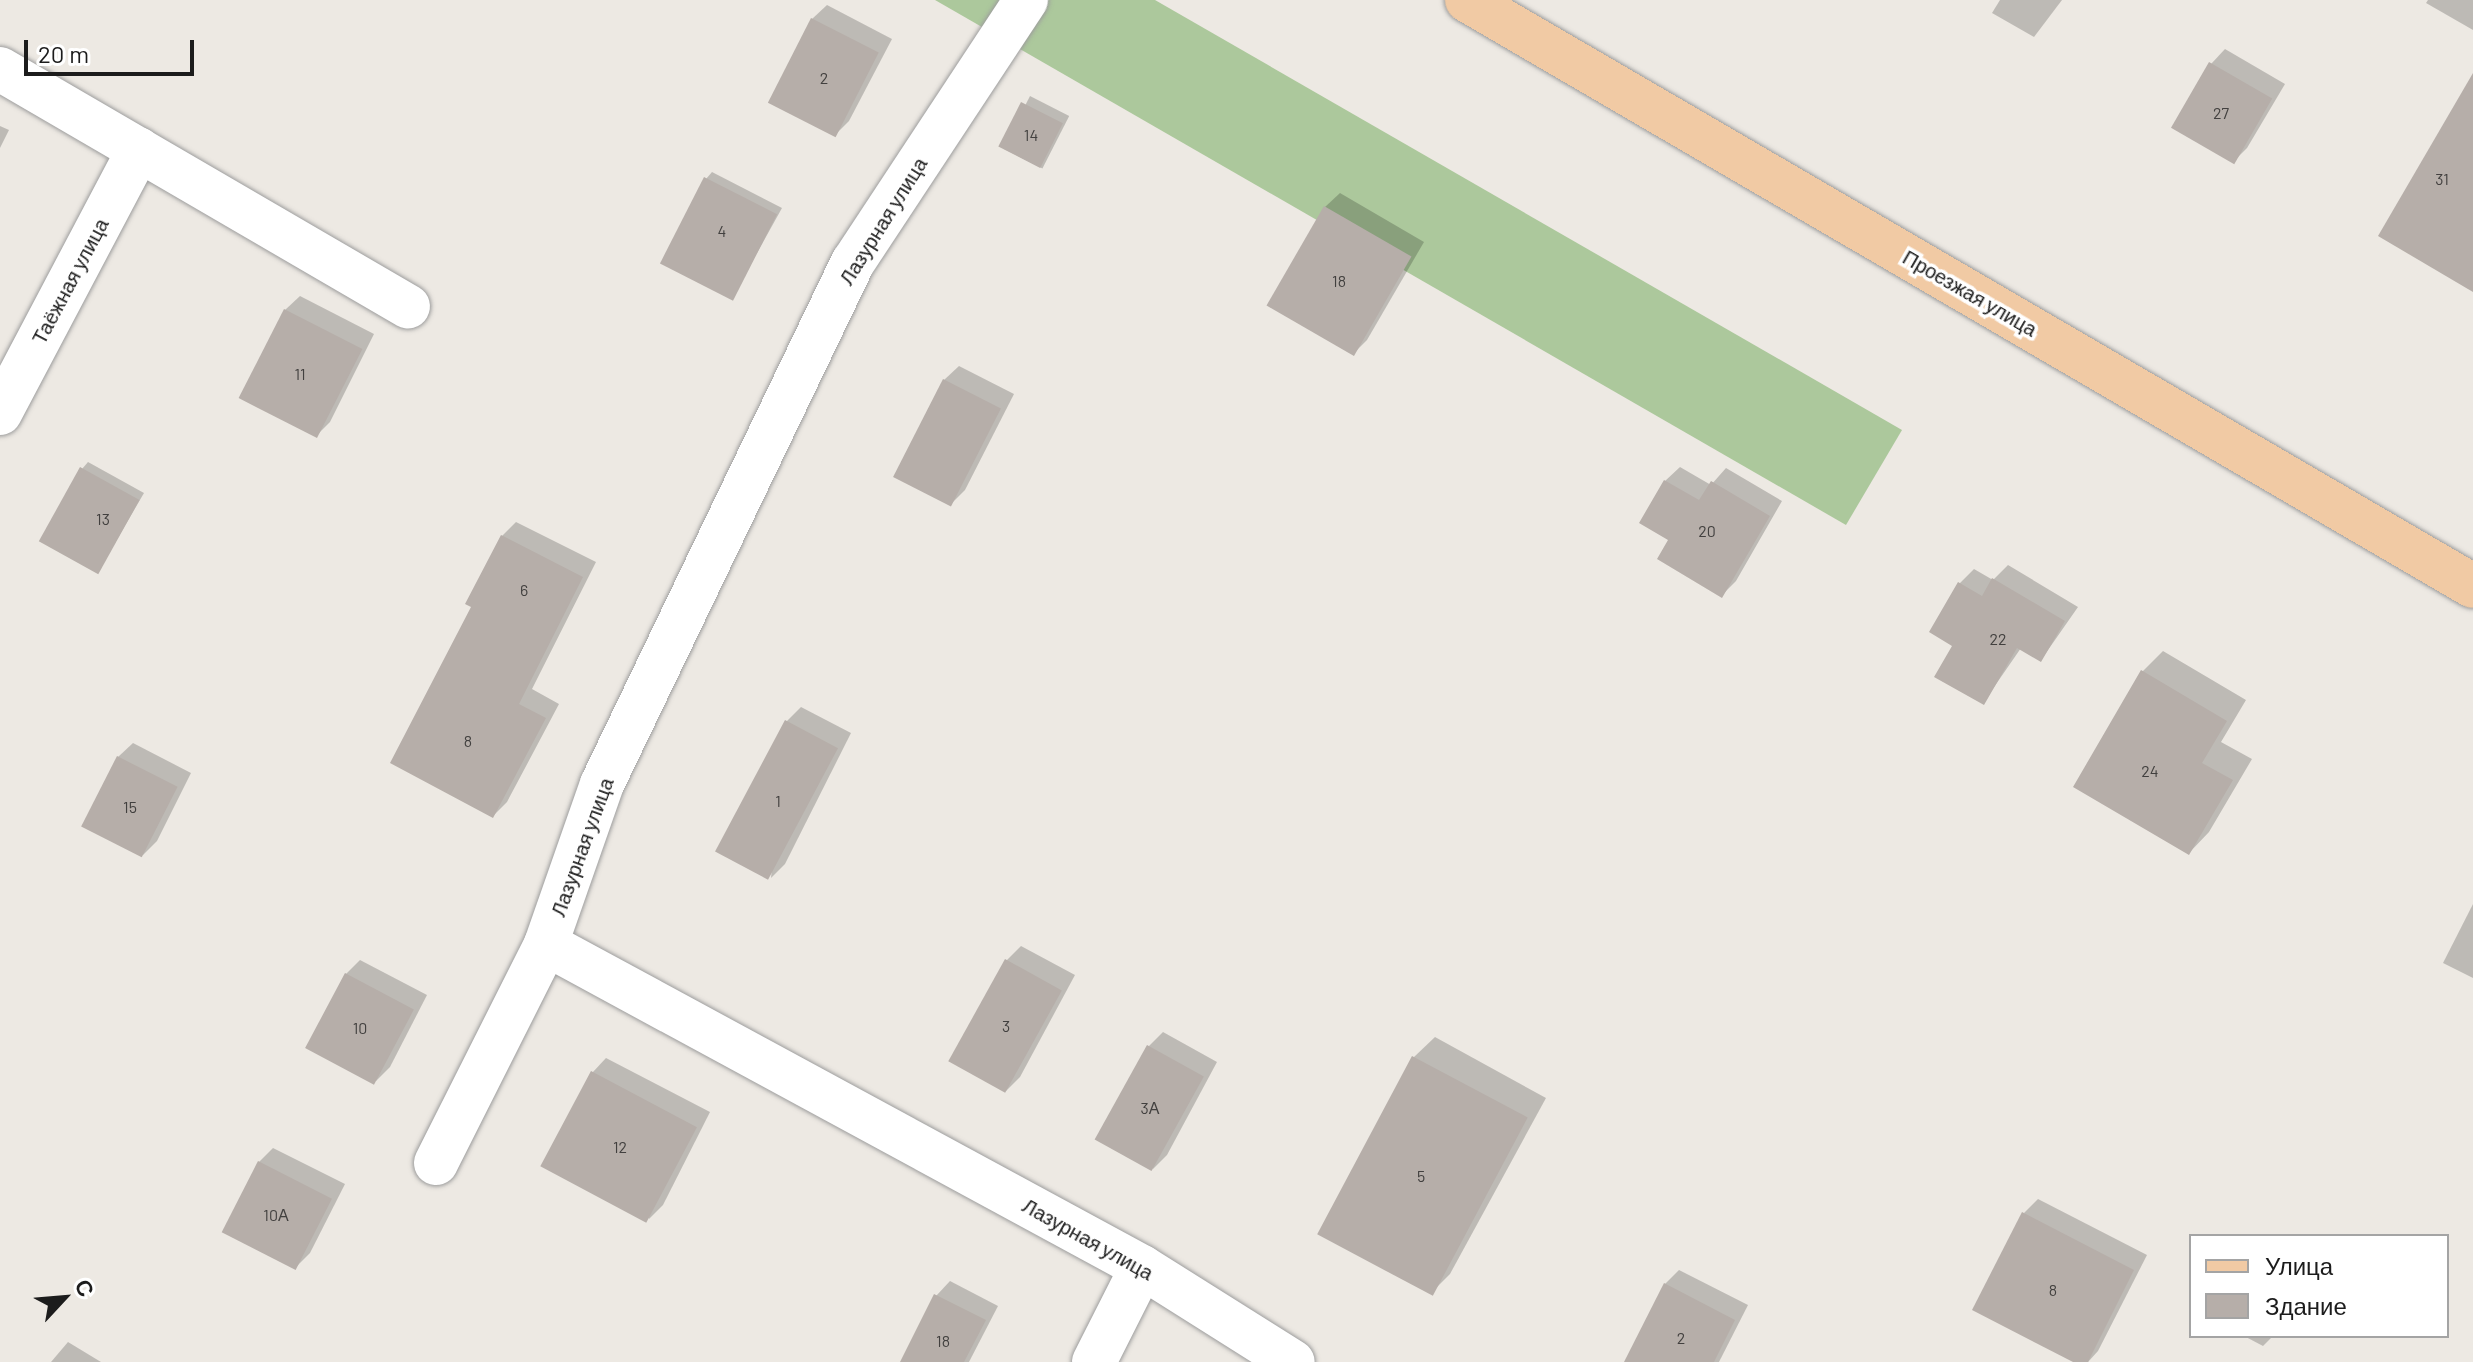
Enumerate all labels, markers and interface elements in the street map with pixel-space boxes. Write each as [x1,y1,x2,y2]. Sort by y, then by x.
scale bar [28,24,198,74]
text: 20 m [38,39,89,68]
house number: 2 [820,68,828,88]
house number: 27 [2213,103,2229,123]
house number: 14 [1024,125,1038,145]
street label: Лазурная улица [834,153,932,289]
house number: 31 [2435,169,2449,189]
street label: Таёжная улица [27,214,113,348]
house number: 4 [718,221,726,241]
street label: Проезжая улица [1899,245,2041,341]
house number: 18 [1332,271,1346,291]
house number: 11 [294,364,306,384]
house number: 13 [96,509,110,529]
house number: 20 [1698,521,1716,541]
house number: 6 [520,580,528,600]
house number: 22 [1989,629,2007,649]
house number: 8 [464,731,472,751]
house number: 24 [2141,761,2159,781]
street label: Лазурная улица [546,774,618,920]
house number: 1 [775,791,781,811]
house number: 15 [123,797,137,817]
house number: 3 [1002,1016,1010,1036]
house number: 10 [353,1018,367,1038]
house number: 3А [1141,1098,1159,1118]
house number: 12 [613,1137,627,1157]
house number: 5 [1417,1166,1425,1186]
street label: Лазурная улица [1018,1193,1158,1285]
house number: 10А [263,1205,289,1225]
legend [2189,1234,2449,1338]
text: Улица [2265,1251,2333,1280]
north arrow [24,1258,104,1338]
text: С [70,1275,101,1300]
house number: 8 [2049,1280,2057,1300]
text: Здание [2265,1291,2347,1320]
house number: 2 [1677,1328,1685,1348]
house number: 18 [936,1331,950,1351]

